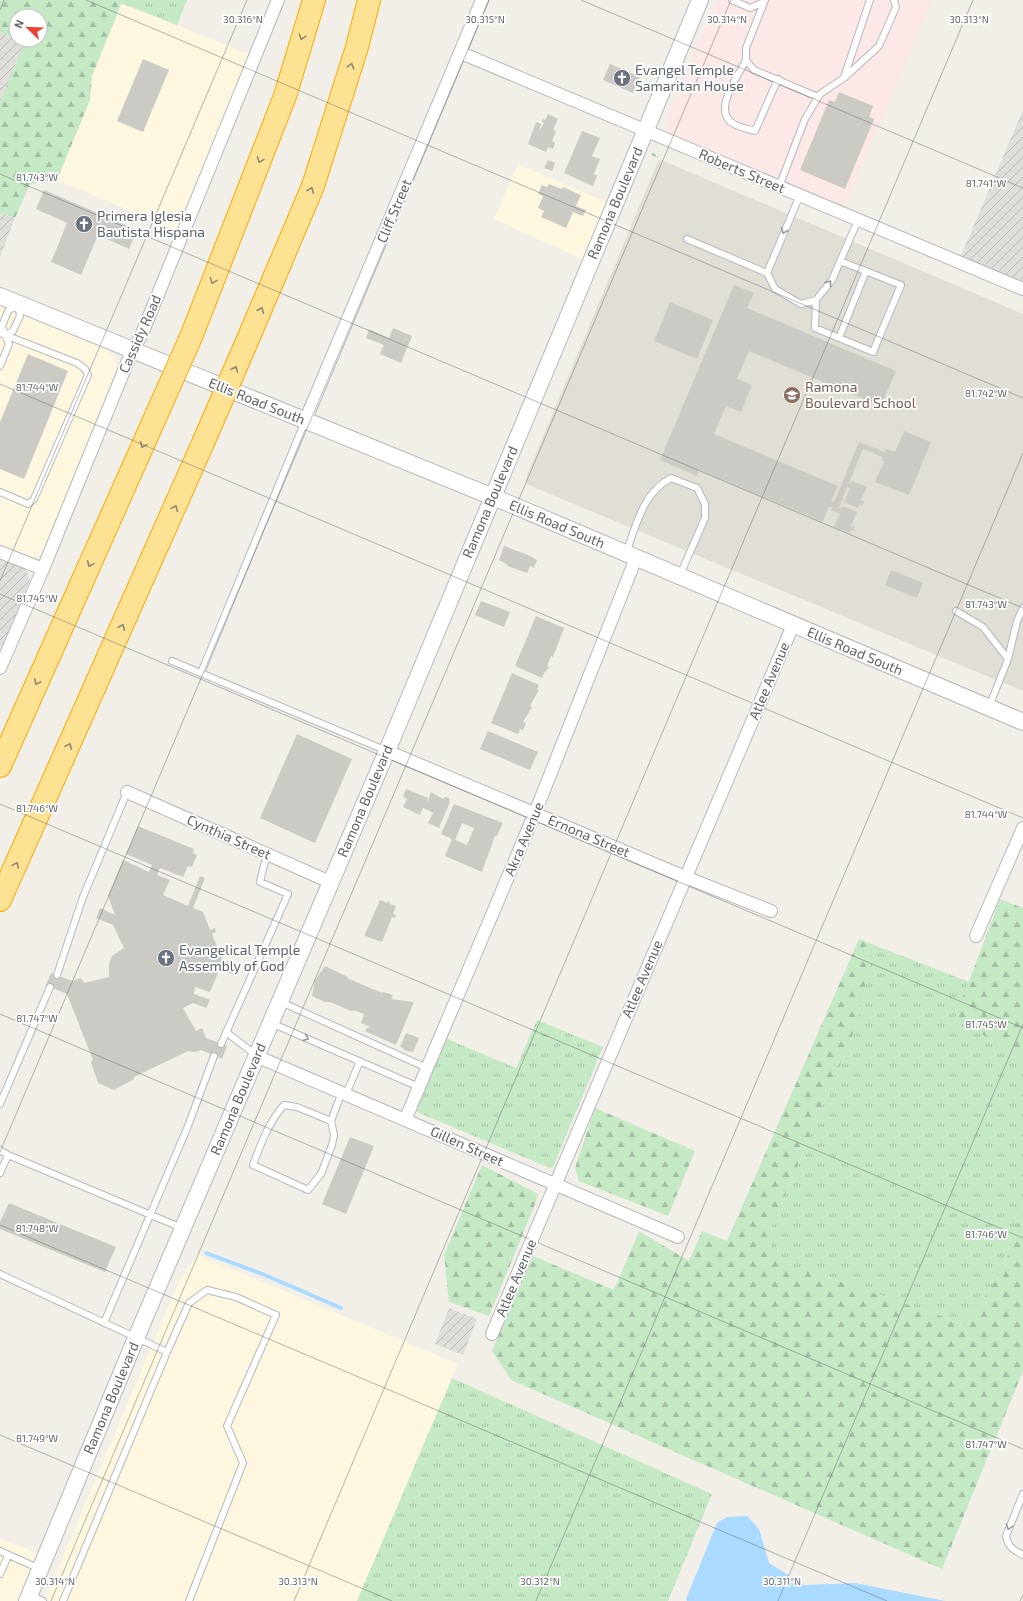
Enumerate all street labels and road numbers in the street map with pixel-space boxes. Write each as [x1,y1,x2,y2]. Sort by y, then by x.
street label: Ramona Boulevard [583,144,646,261]
street label: Roberts Street [696,145,788,196]
street label: Cliff Street [373,176,415,245]
street label: Cassidy Road [115,292,164,376]
street label: Ellis Road South [206,373,308,428]
street label: Ramona Boulevard [458,443,521,560]
street label: Ellis Road South [507,496,608,551]
street label: Ellis Road South [805,623,906,678]
street label: Atlee Avenue [745,639,793,722]
street label: Ramona Boulevard [333,742,396,859]
street label: Akra Avenue [500,799,547,878]
street label: Cynthia Street [185,810,274,863]
street label: Ernona Street [546,811,633,860]
street label: Atlee Avenue [618,937,666,1020]
street label: Ramona Boulevard [206,1040,269,1157]
street label: Gillen Street [428,1122,506,1169]
street label: Atlee Avenue [492,1236,540,1319]
street label: Ramona Boulevard [79,1339,142,1456]

